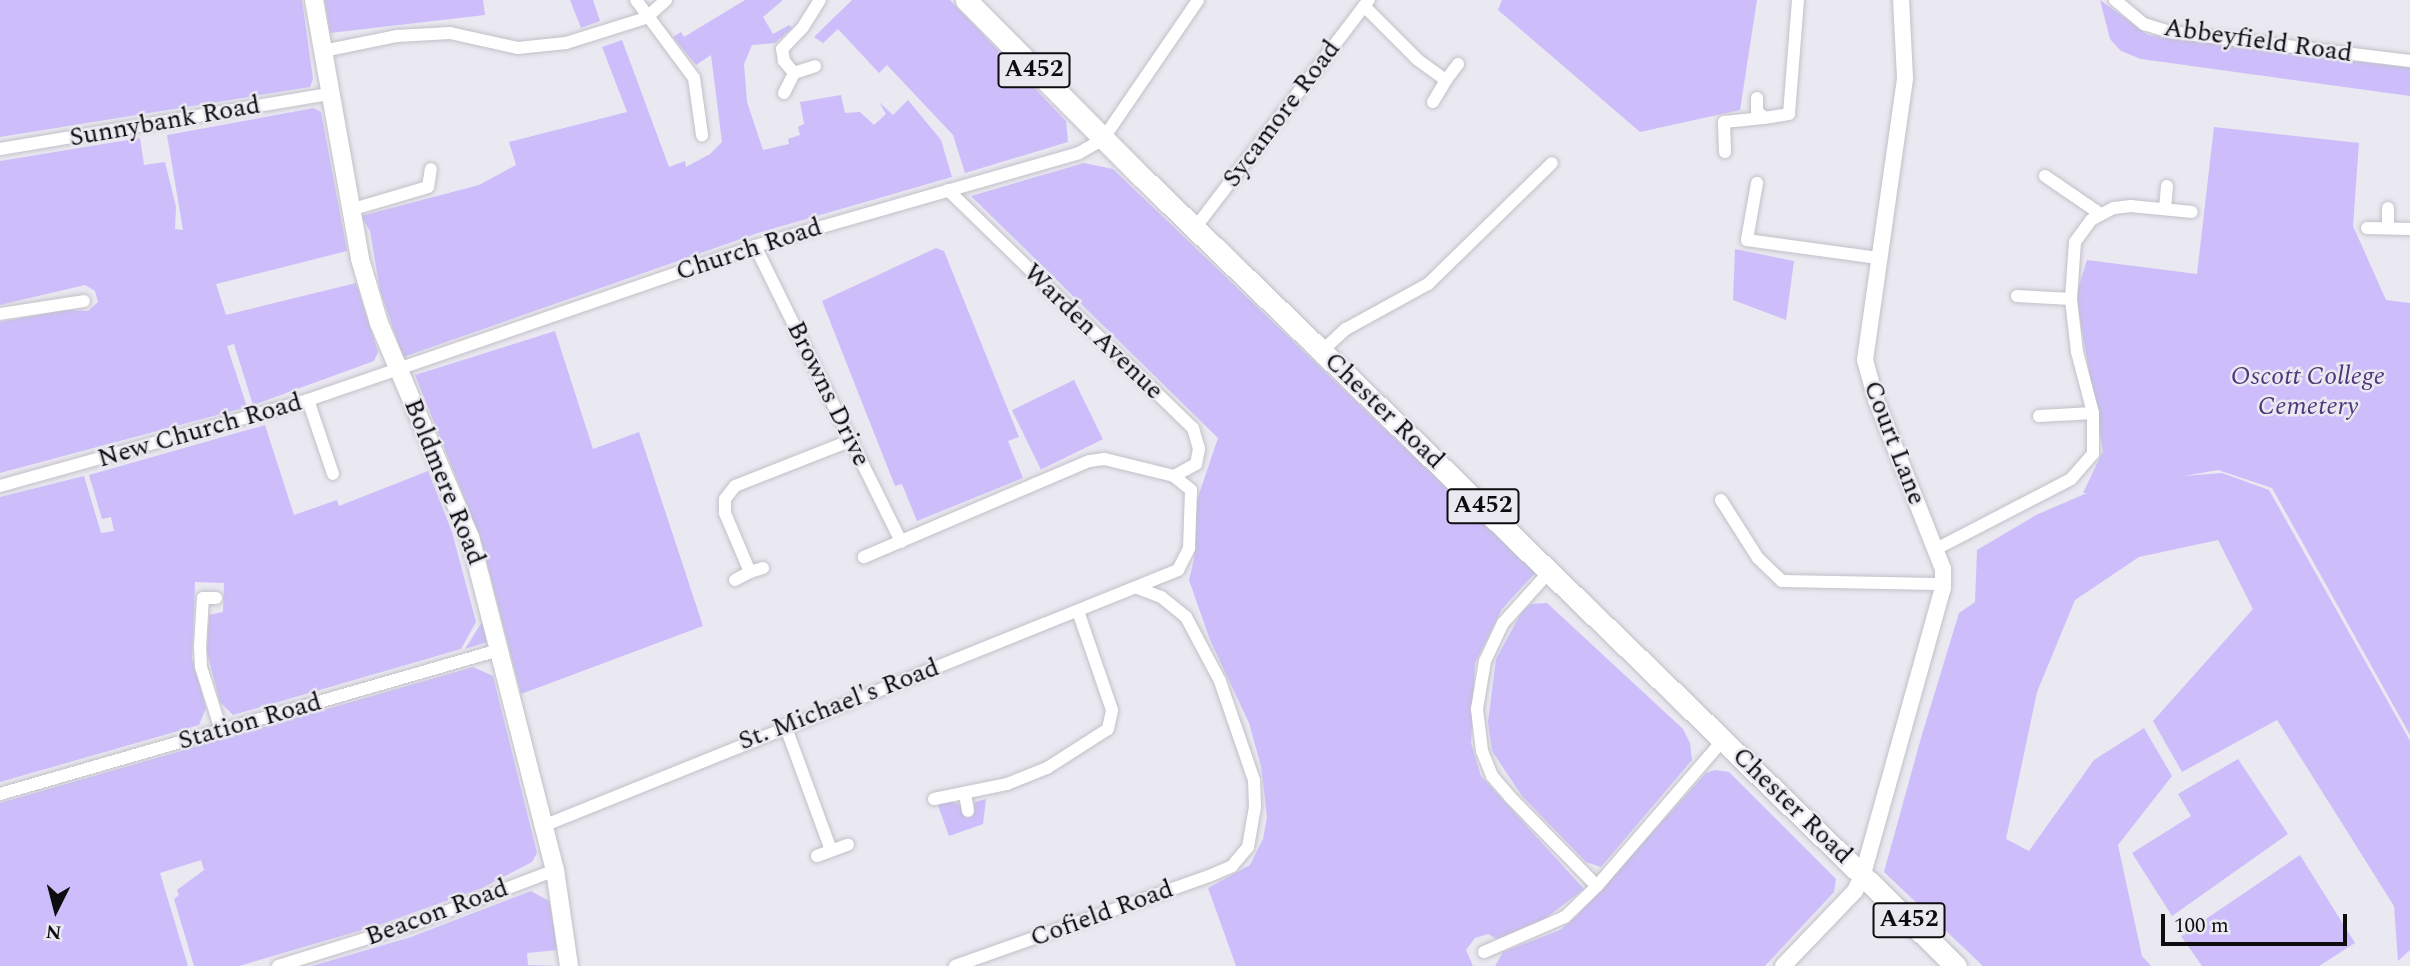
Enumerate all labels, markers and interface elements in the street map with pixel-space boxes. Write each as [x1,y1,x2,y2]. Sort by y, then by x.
street label: Abbeyfield Road [2162,12,2354,70]
street label: Sycamore Road [1216,34,1348,194]
road number: A452 [997,50,1071,90]
street label: Sunnybank Road [67,90,263,154]
street label: Church Road [672,212,826,288]
street label: Warden Avenue [1016,257,1170,407]
street label: Browns Drive [779,316,877,472]
street label: Chester Road [1317,346,1451,476]
park label: Oscott College Cemetery [2231,361,2385,422]
street label: Court Lane [1856,377,1932,509]
street label: New Church Road [94,387,306,475]
street label: Boldmere Road [396,394,492,570]
road number: A452 [1446,486,1520,526]
street label: St. Michael's Road [734,652,944,758]
street label: Station Road [175,687,325,757]
street label: Chester Road [1725,741,1859,871]
street label: Beacon Road [361,873,513,953]
street label: Cofield Road [1026,874,1178,954]
north arrow [21,875,91,945]
road number: A452 [1872,900,1946,940]
scale bar [2165,900,2350,944]
text: 100 m [2174,910,2229,942]
text: N [45,916,63,947]

